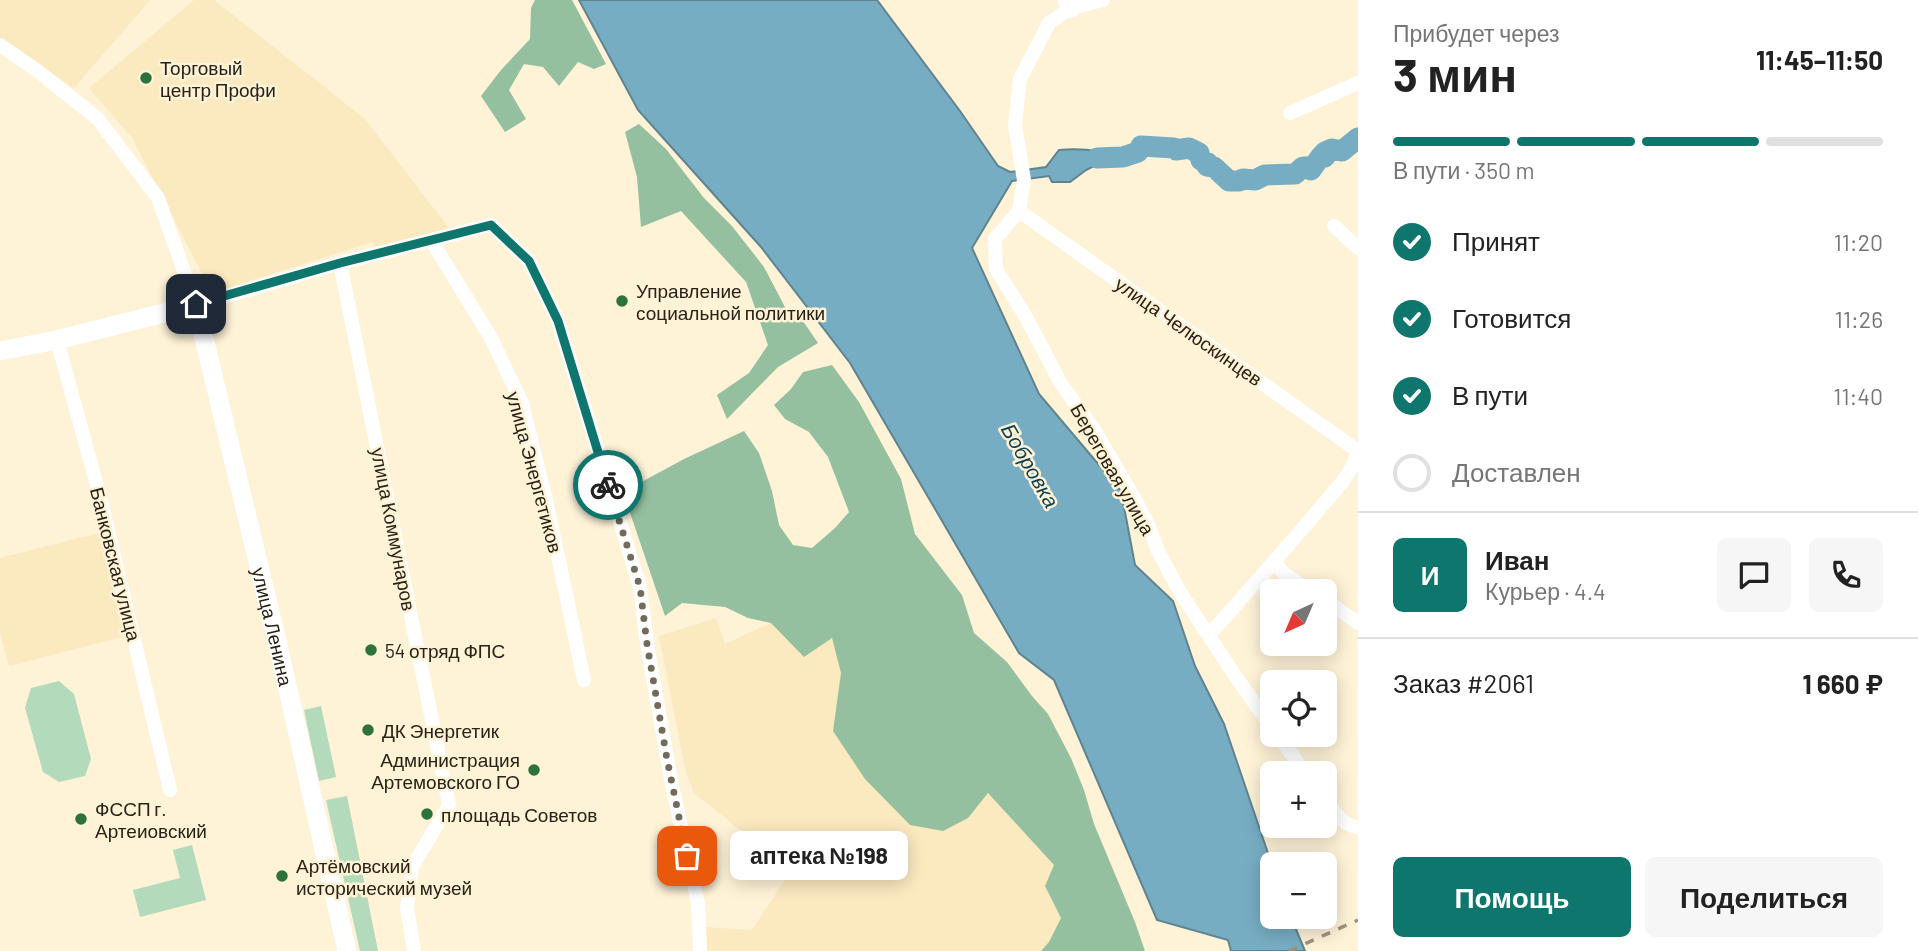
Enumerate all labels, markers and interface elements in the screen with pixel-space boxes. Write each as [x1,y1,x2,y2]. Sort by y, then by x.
text: Прибудет через [1393,19,1560,47]
text: 11:45–11:50 [1756,44,1883,75]
text: 3 мин [1393,46,1517,101]
place label: Торговый центр Профи [160,56,276,101]
marker: Торговый центр Профи [138,70,154,86]
text: В пути · 350 m [1393,156,1535,184]
icon: check [1393,223,1431,261]
text: Принят [1452,225,1540,256]
text: 11:20 [1834,228,1883,256]
street label: улица Челюскинцев [1111,272,1267,390]
pin [166,274,226,334]
place label: Управление социальной политики [636,279,825,324]
icon: home [177,285,215,323]
marker: Управление социальной политики [614,293,630,309]
icon: check [1393,300,1431,338]
text: Готовится [1452,302,1571,333]
text: 11:26 [1835,305,1883,333]
icon: check [1393,377,1431,415]
text: В пути [1452,379,1528,410]
text: 11:40 [1833,382,1883,410]
street label: улица Энергетиков [502,389,568,555]
street label: Береговая улица [1066,399,1160,539]
water label: Бобровка [997,418,1065,512]
street label: улица Коммунаров [367,445,421,613]
courier [573,450,643,520]
text: Доставлен [1452,456,1581,487]
icon: bike [589,466,627,504]
street label: Банковская улица [86,485,146,644]
button: chat [1717,538,1791,612]
button: phone [1809,538,1883,612]
text: Иван [1485,544,1550,575]
text: И [1421,559,1439,590]
street label: улица Ленина [248,565,298,688]
text: Курьер · 4.4 [1485,577,1606,605]
north arrow [1260,579,1337,656]
map controls [1260,579,1337,929]
place label: 54 отряд ФПС [385,639,505,662]
marker: 54 отряд ФПС [363,642,379,658]
text: Заказ #2061 [1393,667,1534,698]
text: 1 660 ₽ [1802,668,1883,699]
button: locate [1260,670,1337,747]
place label: ДК Энергетик [382,719,500,742]
marker: ДК Энергетик [360,722,376,738]
place label: Администрация Артемовского ГО [371,748,520,793]
button: + [1260,761,1337,838]
marker: Администрация Артемовского ГО [526,762,542,778]
place label: ФССП г. Артеиовский [95,797,207,842]
place label: площадь Советов [441,803,597,826]
marker: площадь Советов [419,806,435,822]
marker: ФССП г. Артеиовский [73,811,89,827]
pin [657,826,717,886]
callout: аптека №198 [729,832,908,880]
icon: bag [668,837,706,875]
text: аптека №198 [750,841,888,869]
button: − [1260,852,1337,929]
place label: Артёмовский исторический музей [296,854,472,899]
button: Помощь [1393,857,1631,937]
button: Поделиться [1645,857,1883,937]
marker: Артёмовский исторический музей [274,868,290,884]

